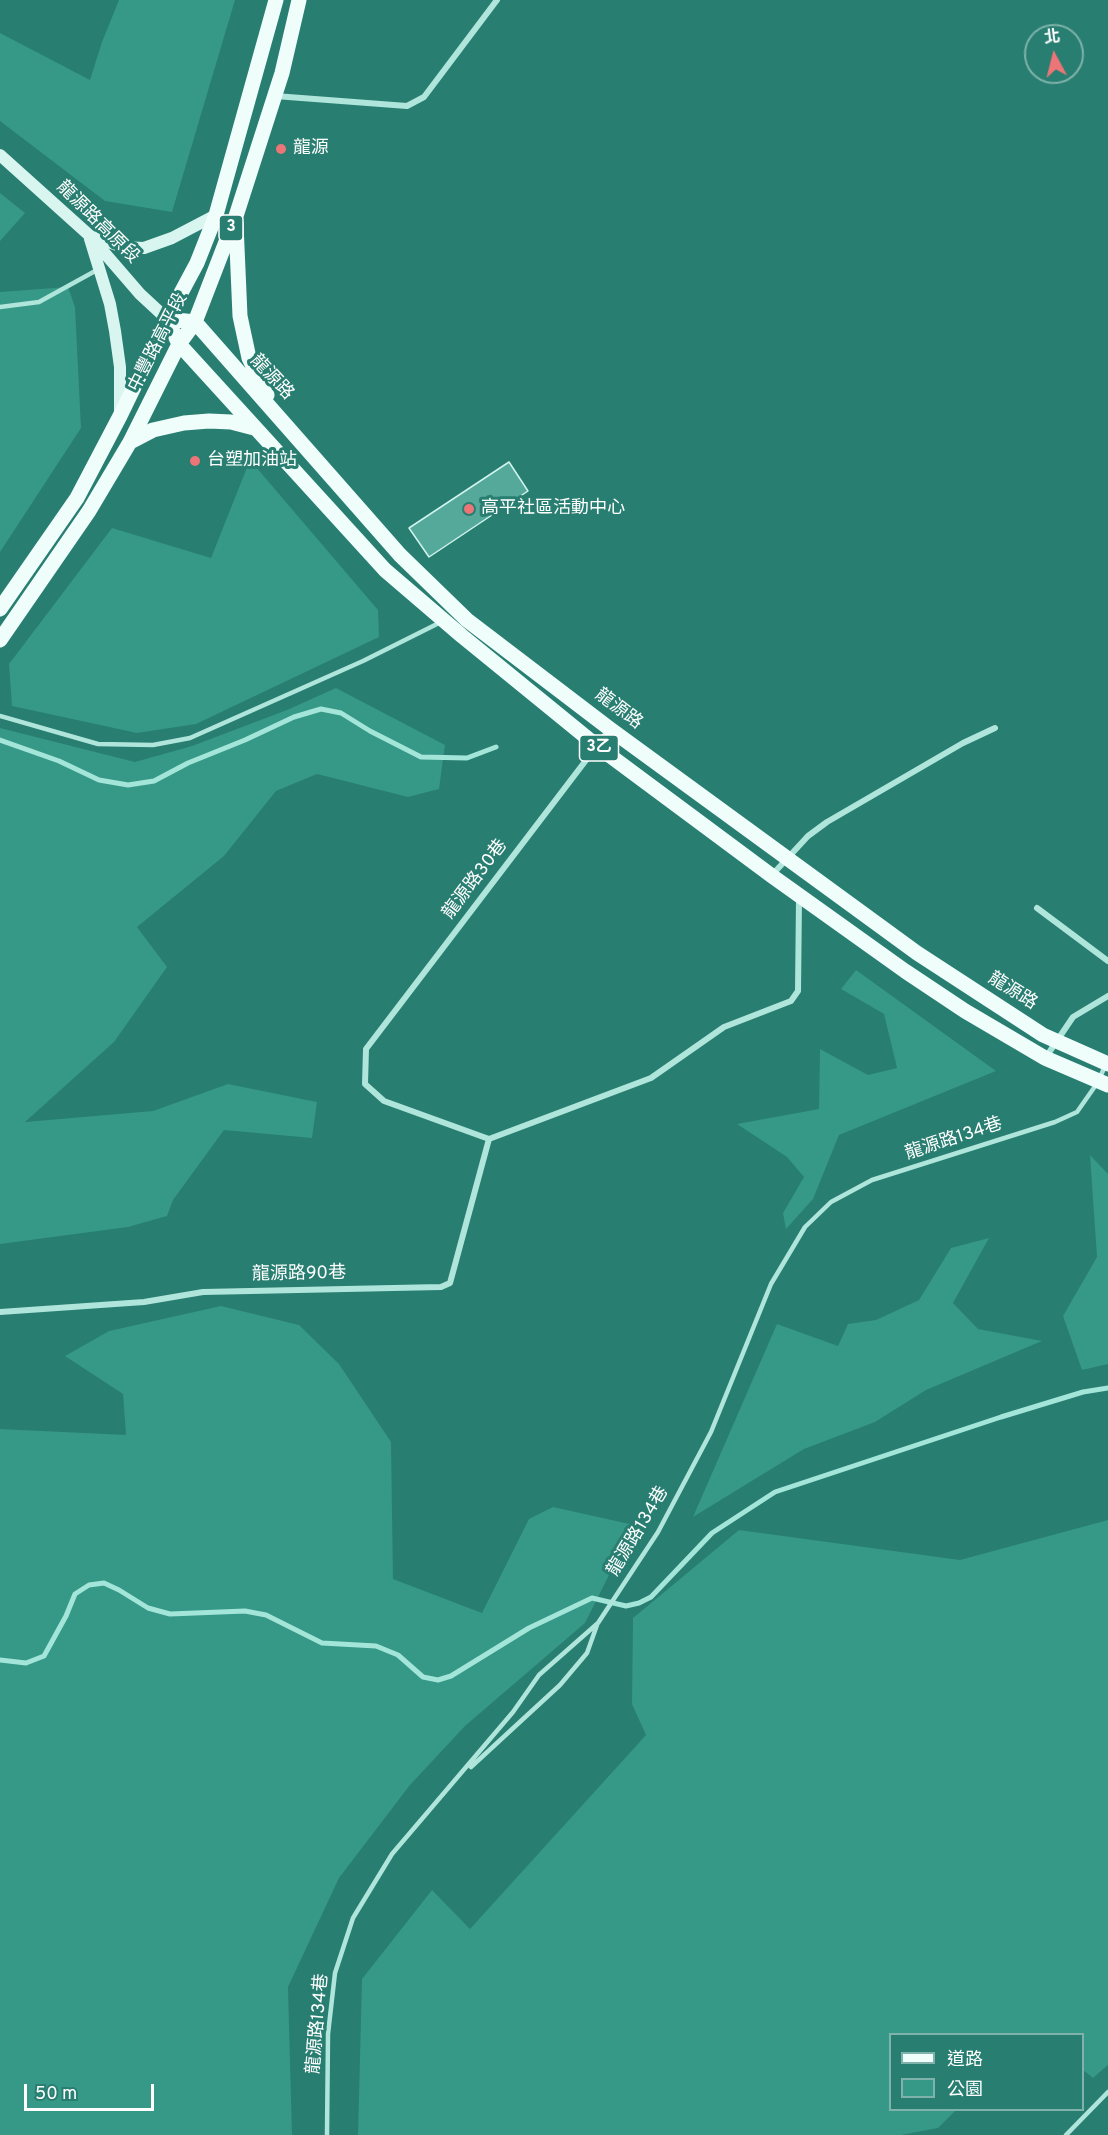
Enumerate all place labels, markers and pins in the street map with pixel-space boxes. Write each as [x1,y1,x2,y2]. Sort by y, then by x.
place label: 龍源 [293,138,329,160]
marker: 龍源 [274,142,288,156]
place label: 台塑加油站 [207,450,297,472]
marker: 台塑加油站 [188,454,202,468]
place label: 高平社區活動中心 [481,498,625,520]
marker: 高平社區活動中心 [462,502,476,516]

